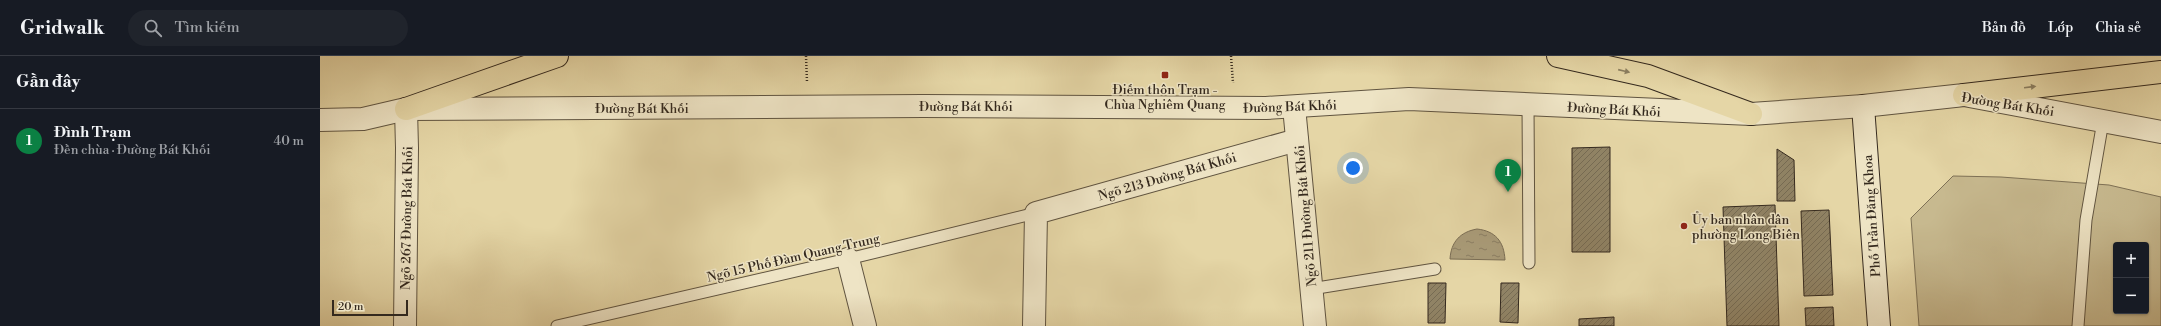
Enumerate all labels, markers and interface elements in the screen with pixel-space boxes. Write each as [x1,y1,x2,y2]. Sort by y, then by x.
search box [128,10,408,46]
text: Gridwalk [20,16,104,40]
icon: search [142,17,164,39]
text: Tìm kiếm [174,18,240,37]
text: Bản đồ [1982,19,2026,37]
text: Lớp [2048,19,2073,37]
text: Chia sẻ [2095,19,2141,37]
one-way arrow [1617,68,1630,74]
marker: Điếm thôn Trạm - Chùa Nghiêm Quang [1160,70,1170,80]
text: Gần đây [16,71,80,93]
place label: Điếm thôn Trạm - Chùa Nghiêm Quang [1104,82,1226,113]
one-way arrow [2024,84,2036,90]
street label: Đường Bát Khối [1960,90,2055,120]
street label: Đường Bát Khối [1243,97,1337,117]
street label: Đường Bát Khối [919,99,1013,115]
street label: Đường Bát Khối [1567,100,1661,120]
street label: Đường Bát Khối [595,101,689,117]
text: Đình Trạm [54,123,131,142]
text: 1 [26,133,32,149]
text: 40 m [274,133,304,149]
text: Đền chùa · Đường Bát Khối [54,142,211,158]
street label: Ngõ 211 Đường Bát Khối [1292,144,1320,287]
street label: Ngõ 267 Đường Bát Khối [398,146,416,290]
street label: Ngõ 213 Đường Bát Khối [1096,150,1238,204]
street label: Phố Trần Đăng Khoa [1860,154,1884,278]
your location [1343,158,1363,178]
pin: 1 [1495,159,1521,192]
place label: Ủy ban nhân dân phường Long Biên [1692,211,1800,243]
marker: Ủy ban nhân dân phường Long Biên [1679,221,1689,231]
street label: Ngõ 15 Phố Đàm Quang Trung [705,230,882,286]
map controls [2113,242,2149,314]
button: + [2113,242,2149,278]
button: − [2113,278,2149,314]
scale bar [332,298,408,317]
text: 20 m [338,300,363,314]

